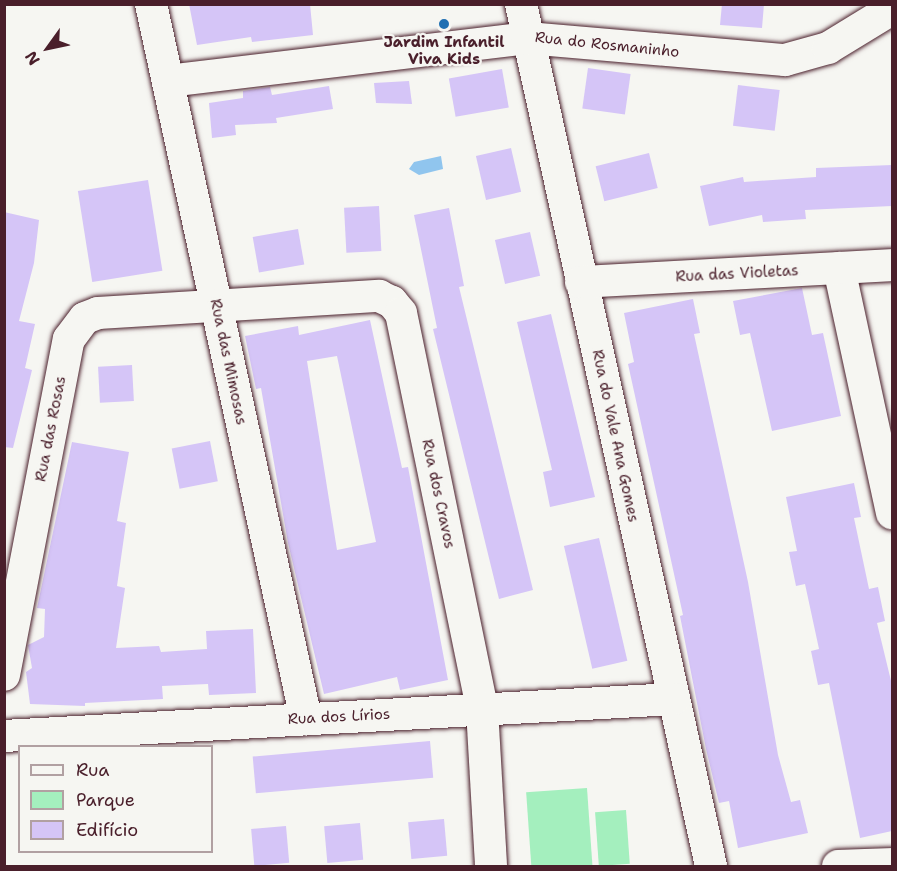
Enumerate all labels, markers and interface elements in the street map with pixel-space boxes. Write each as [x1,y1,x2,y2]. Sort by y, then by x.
marker: Jardim Infantil Viva Kids [437,17,451,31]
north arrow [18,18,78,78]
street label: Rua do Rosmaninho [534,28,680,62]
place label: Jardim Infantil Viva Kids [383,33,505,68]
text: N [20,47,45,69]
street label: Rua das Violetas [675,262,799,286]
street label: Rua das Mimosas [206,297,250,427]
street label: Rua do Vale Ana Gomes [588,348,642,524]
street label: Rua das Rosas [32,375,70,483]
street label: Rua dos Cravos [418,438,458,550]
street label: Rua dos Lírios [287,705,391,729]
legend [18,745,213,853]
text: Rua [76,758,109,782]
text: Parque [76,788,135,812]
text: Edifício [76,818,138,842]

